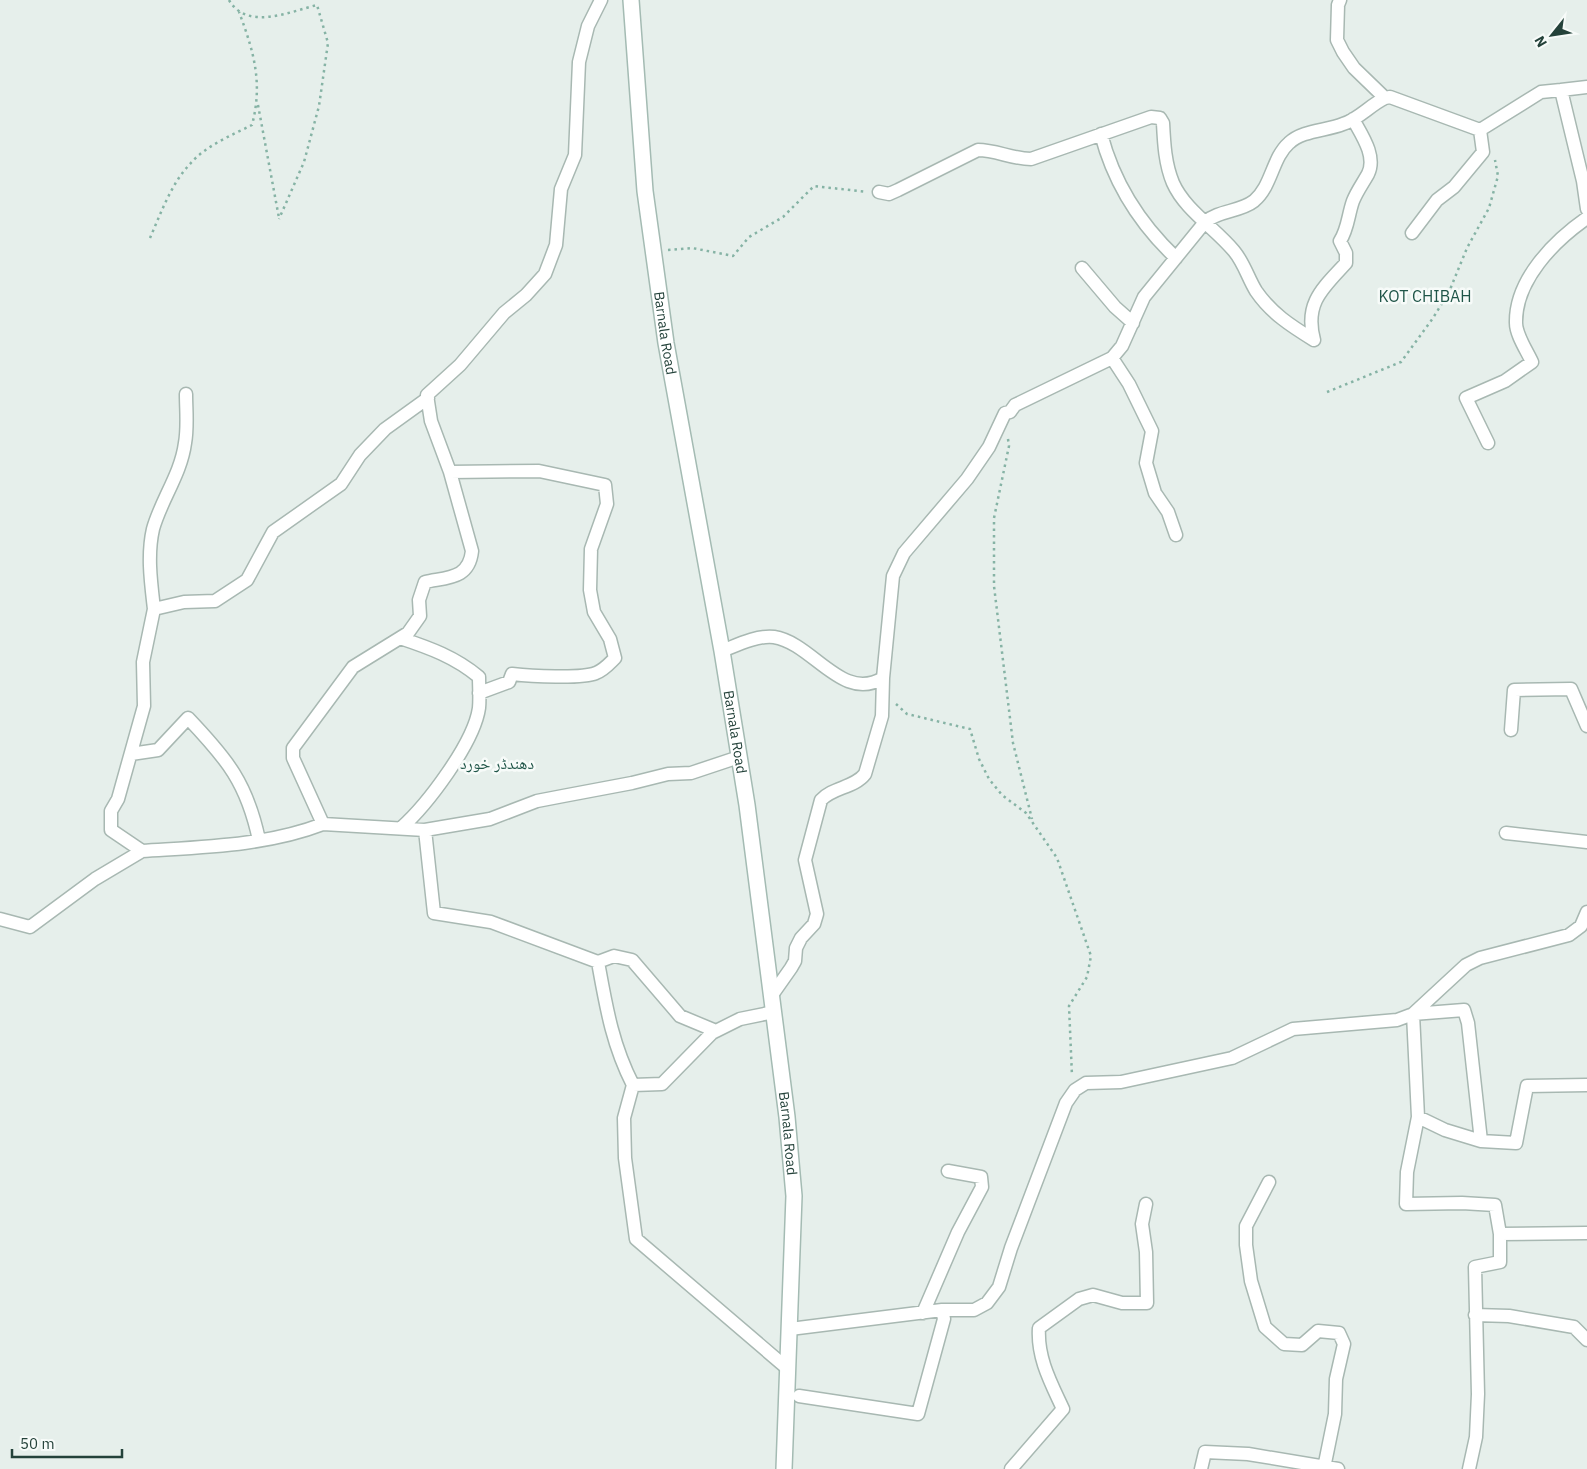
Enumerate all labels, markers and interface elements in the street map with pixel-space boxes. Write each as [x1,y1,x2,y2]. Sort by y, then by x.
north arrow [1527,10,1577,60]
text: N [1530,33,1551,50]
district label: KOT CHIBAH [1378,286,1472,306]
street label: Barnala Road [650,290,681,376]
street label: Barnala Road [720,689,751,775]
district label: دھندڈر خورد [460,753,534,773]
street label: Barnala Road [775,1090,801,1176]
scale bar [12,1426,122,1458]
text: 50 m [20,1434,55,1453]

